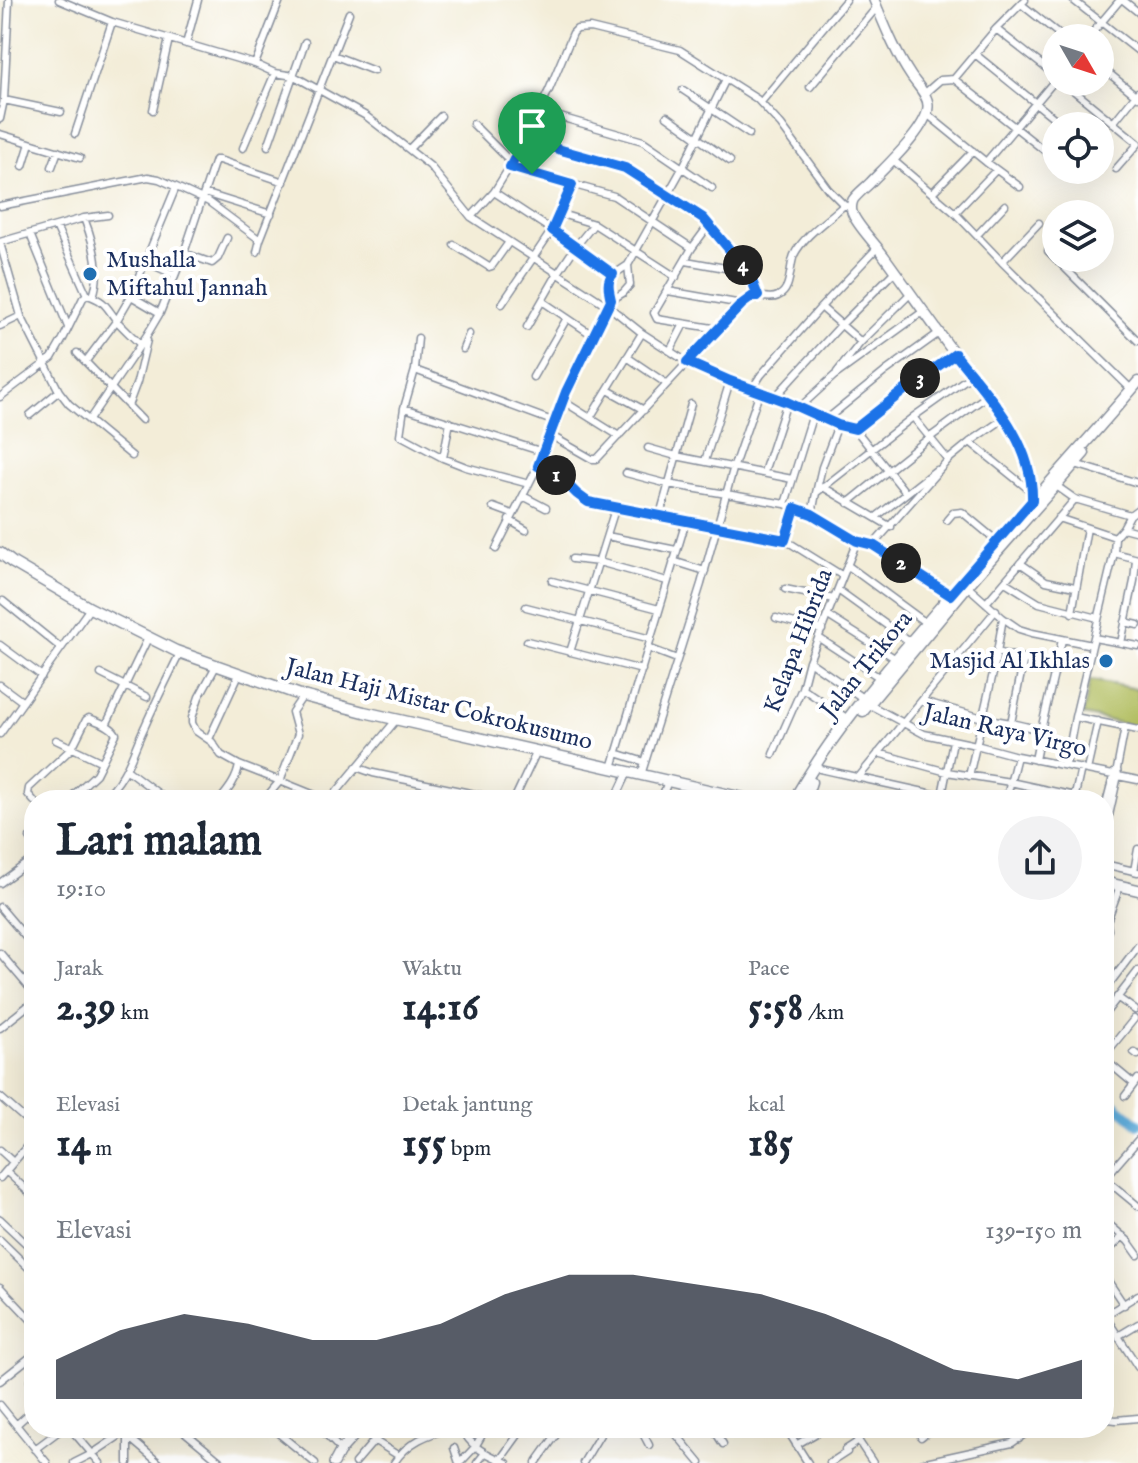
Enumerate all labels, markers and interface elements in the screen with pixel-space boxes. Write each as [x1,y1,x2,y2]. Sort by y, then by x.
north arrow [1042,24,1114,96]
map controls [1042,24,1114,272]
pin [498,92,566,174]
icon: arrive [510,104,554,148]
button: locate [1042,112,1114,184]
button: layers [1042,200,1114,272]
place label: Mushalla Miftahul Jannah [106,245,268,304]
pin: 4 [723,245,763,285]
text: 4 [738,251,748,279]
marker: Mushalla Miftahul Jannah [81,265,99,283]
pin: 3 [900,358,940,398]
text: 3 [916,364,924,392]
pin: 1 [536,455,576,495]
text: 1 [552,461,560,489]
pin: 2 [881,543,921,583]
text: 2 [896,549,906,577]
street label: Kelapa Hibrida [757,564,841,717]
street label: Jalan Trikora [812,604,920,728]
place label: Masjid Al Ikhlas [929,646,1090,677]
street label: Jalan Haji Mistar Cokrokusumo [280,651,596,758]
marker: Masjid Al Ikhlas [1097,652,1115,670]
street label: Jalan Raya Virgo [917,696,1090,765]
text: Lari malam [56,814,262,870]
button: share [998,816,1082,900]
text: 19:10 [56,872,106,905]
text: Jarak [56,955,103,983]
text: Waktu [402,955,462,983]
text: Pace [748,955,790,983]
text: 2.39 [56,983,116,1034]
text: 14:16 [402,983,479,1034]
text: 5:58 [748,983,803,1034]
text: km [116,999,149,1027]
text: /km [803,999,844,1027]
text: Elevasi [56,1091,120,1119]
text: Detak jantung [402,1091,532,1119]
text: kcal [748,1091,785,1119]
text: 14 [56,1119,91,1170]
text: 155 [402,1119,446,1170]
text: 185 [748,1119,793,1170]
text: m [91,1135,112,1163]
text: bpm [446,1135,491,1163]
text: Elevasi [56,1214,132,1247]
text: 139–150 m [985,1214,1082,1247]

